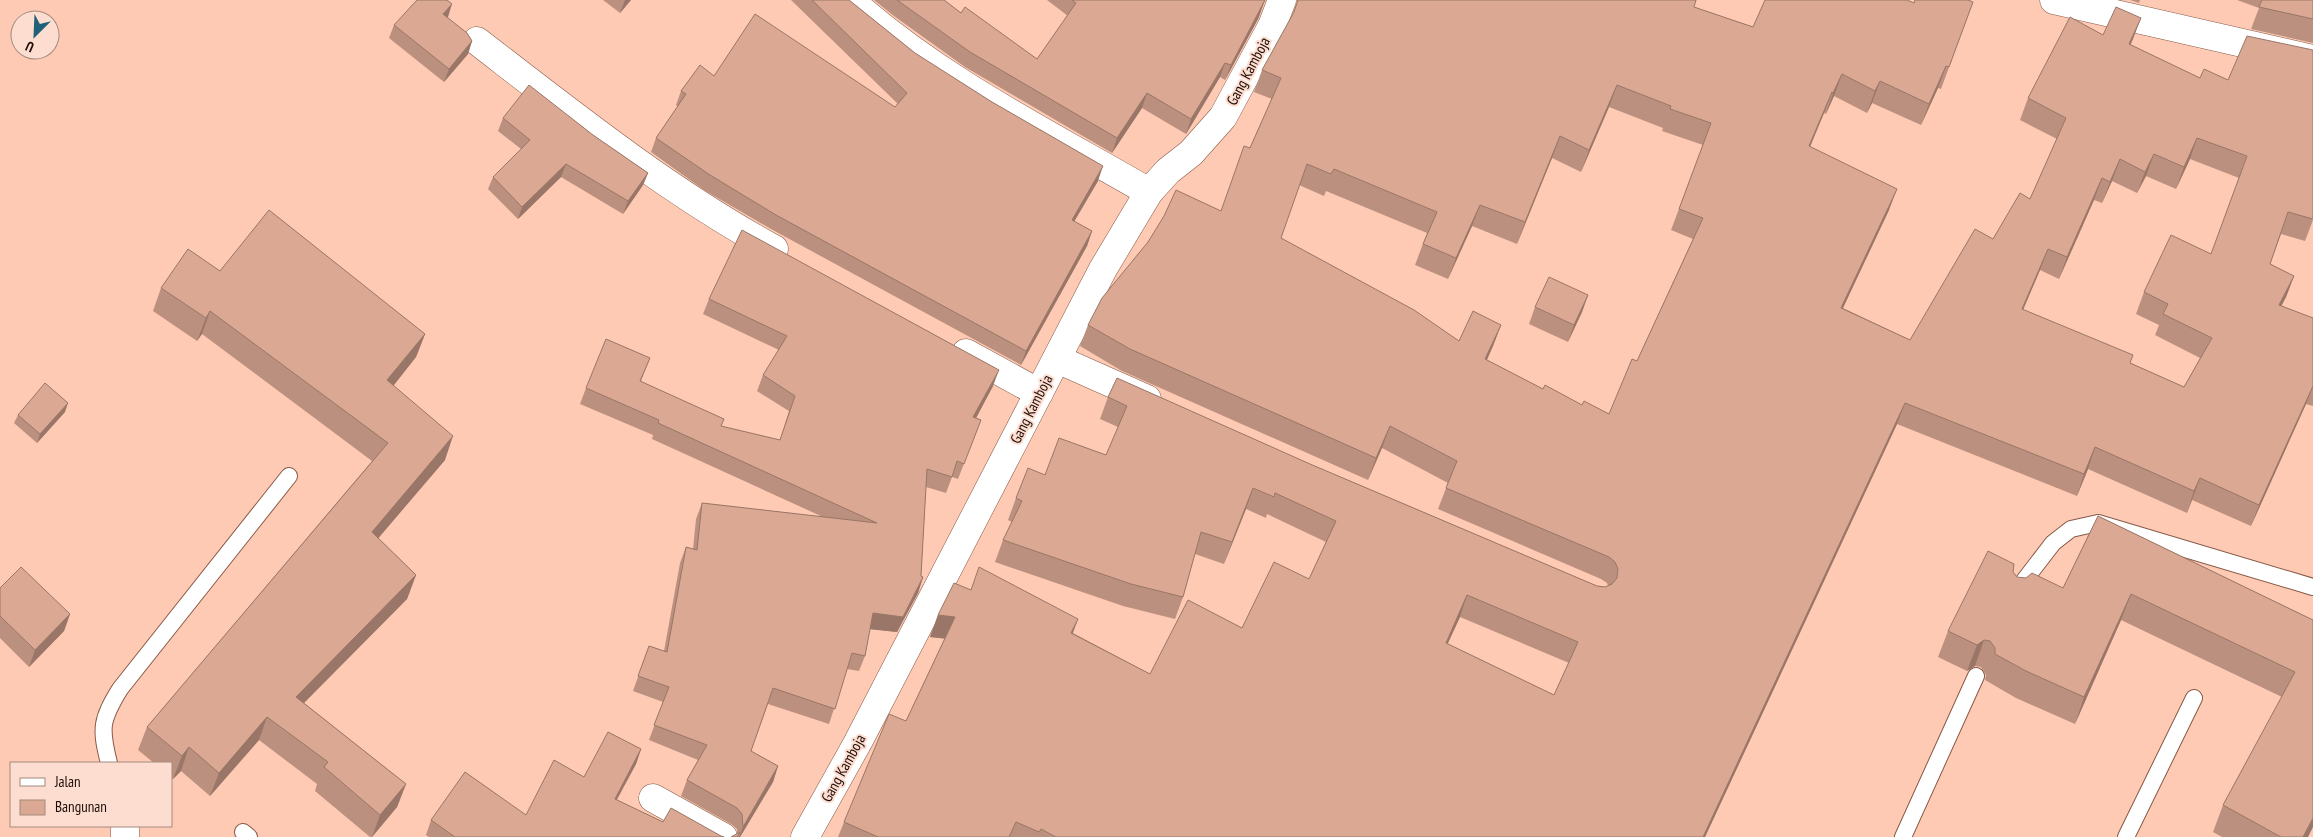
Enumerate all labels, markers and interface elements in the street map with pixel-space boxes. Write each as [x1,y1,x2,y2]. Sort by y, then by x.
north arrow [10,10,60,60]
street label: Gang Kamboja [1222,34,1274,108]
text: U [23,37,37,57]
street label: Gang Kamboja [1006,371,1056,447]
street label: Gang Kamboja [817,731,869,805]
legend [10,762,172,827]
text: Jalan [54,772,81,791]
text: Bangunan [55,797,107,816]

